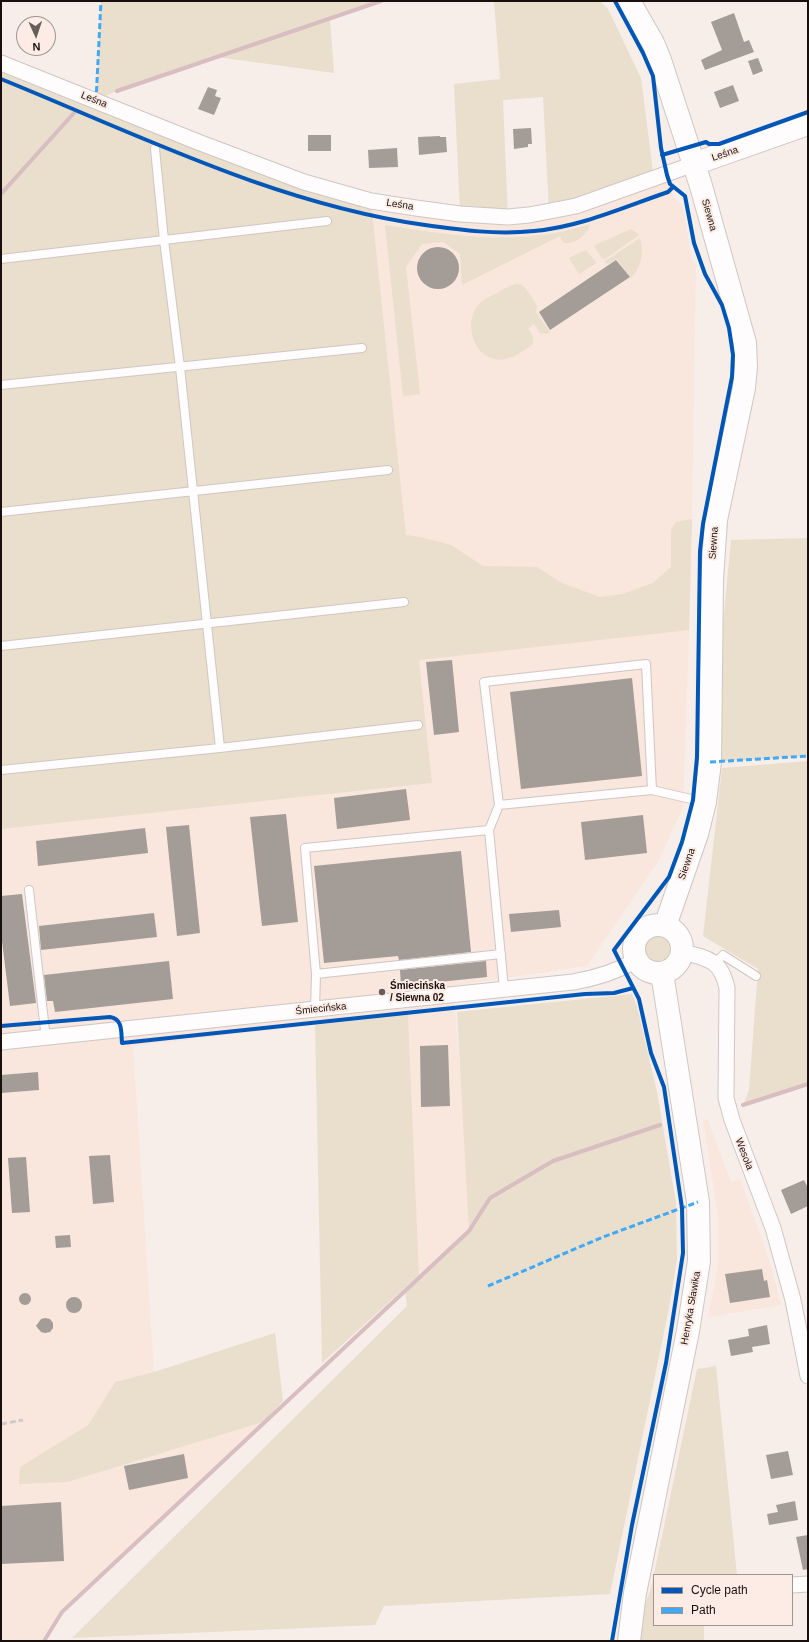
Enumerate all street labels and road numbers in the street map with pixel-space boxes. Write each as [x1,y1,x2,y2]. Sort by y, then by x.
street label: Leśna [79,89,109,111]
street label: Leśna [710,144,740,164]
street label: Leśna [386,197,414,213]
street label: Siewna [699,198,719,232]
street label: Siewna [707,526,721,560]
street label: Siewna [676,847,698,881]
street label: Śmiecińska [295,1000,347,1018]
street label: Wesoła [732,1136,756,1172]
street label: Henryka Sławika [679,1270,703,1346]

